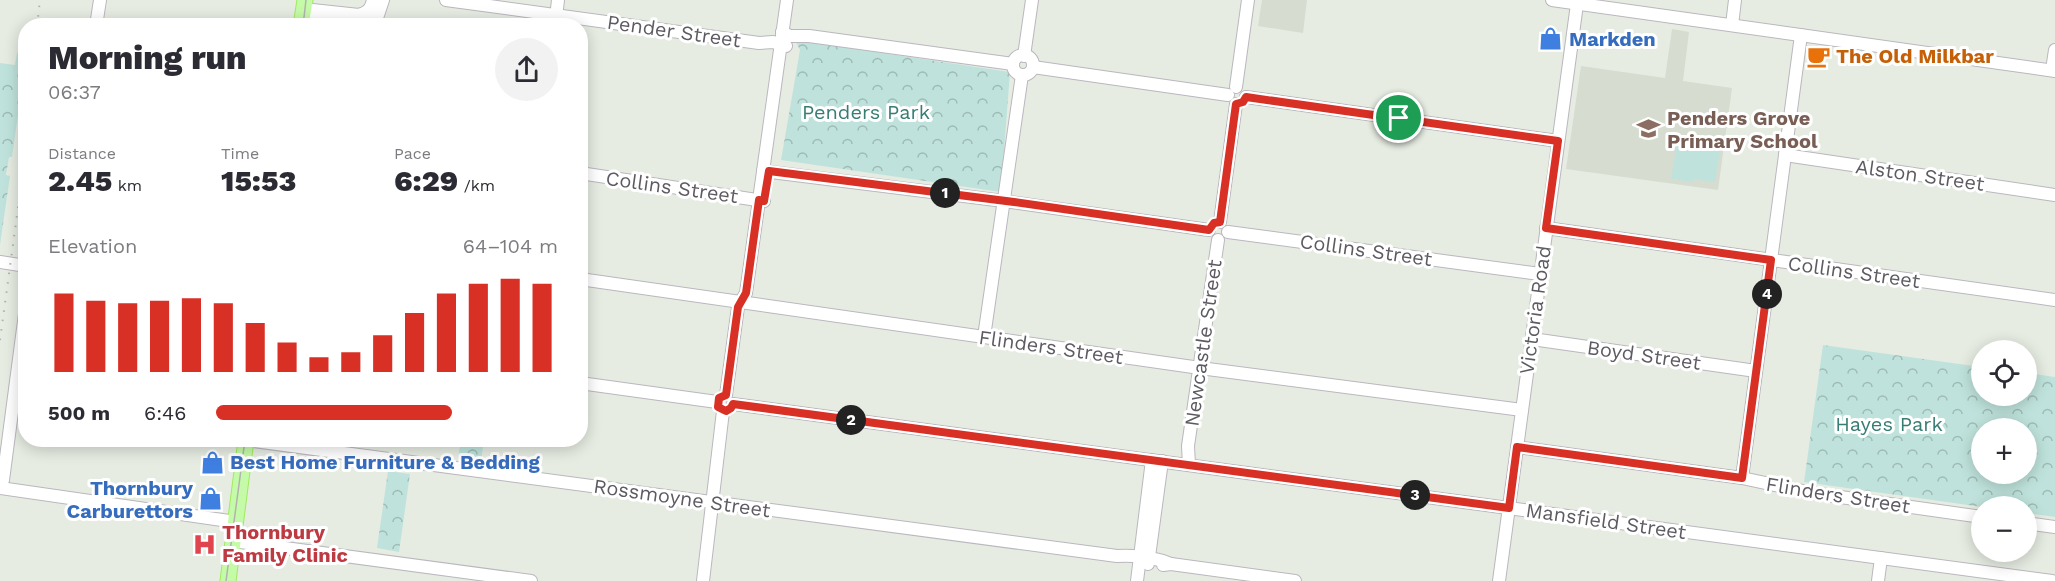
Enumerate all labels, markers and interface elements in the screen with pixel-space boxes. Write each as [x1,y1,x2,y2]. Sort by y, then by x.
street label: Pender Street [606,10,743,52]
shop icon: Markden [1538,26,1564,52]
place label: Markden [1569,27,1656,51]
text: Morning run [48,38,247,77]
button: share [495,38,558,101]
cafe icon: The Old Milkbar [1805,43,1831,69]
place label: The Old Milkbar [1836,44,1994,68]
text: 06:37 [48,80,101,104]
pin [1373,92,1424,143]
park label: Penders Park [802,100,930,124]
icon: arrive [1382,101,1415,134]
place label: Penders Grove Primary School [1667,106,1818,153]
school or university icon: Penders Grove Primary School [1636,116,1662,142]
text: Distance [48,144,116,163]
text: Time [221,144,259,163]
text: Pace [394,144,431,163]
street label: Alston Street [1854,154,1986,196]
text: 2.45 [48,163,112,198]
text: 15:53 [221,163,296,198]
text: 6:29 [394,163,458,198]
street label: Collins Street [604,166,740,208]
text: km [112,176,142,195]
text: /km [458,176,495,195]
pin: 1 [930,178,960,208]
text: 1 [942,183,948,202]
street label: Collins Street [1298,229,1434,271]
text: Elevation [48,234,137,258]
text: 64–104 m [463,234,558,258]
street label: Victoria Road [1514,244,1556,376]
street label: Collins Street [1786,251,1922,293]
street label: Newcastle Street [1179,257,1227,428]
pin: 4 [1752,279,1782,309]
text: 4 [1762,284,1772,303]
street label: Flinders Street [977,325,1125,369]
street label: Boyd Street [1586,335,1703,375]
map controls [1971,340,2037,562]
button: locate [1971,340,2037,406]
text: 500 m [48,401,110,425]
text: 6:46 [144,401,186,425]
pin: 2 [836,405,866,435]
text: 2 [846,410,856,429]
park label: Hayes Park [1835,412,1943,436]
button: + [1971,418,2037,484]
shop icon: Best Home Furniture & Bedding [199,449,225,475]
place label: Best Home Furniture & Bedding [230,450,540,474]
street label: Flinders Street [1764,472,1912,518]
street label: Rossmoyne Street [592,474,772,522]
place label: Thornbury Carburettors [67,476,194,523]
pin: 3 [1400,480,1430,510]
text: 3 [1410,485,1420,504]
shop icon: Thornbury Carburettors [198,486,224,512]
button: − [1971,496,2037,562]
street label: Mansfield Street [1524,498,1688,544]
place label: Thornbury Family Clinic [222,520,348,567]
hospital icon: Thornbury Family Clinic [191,531,217,557]

